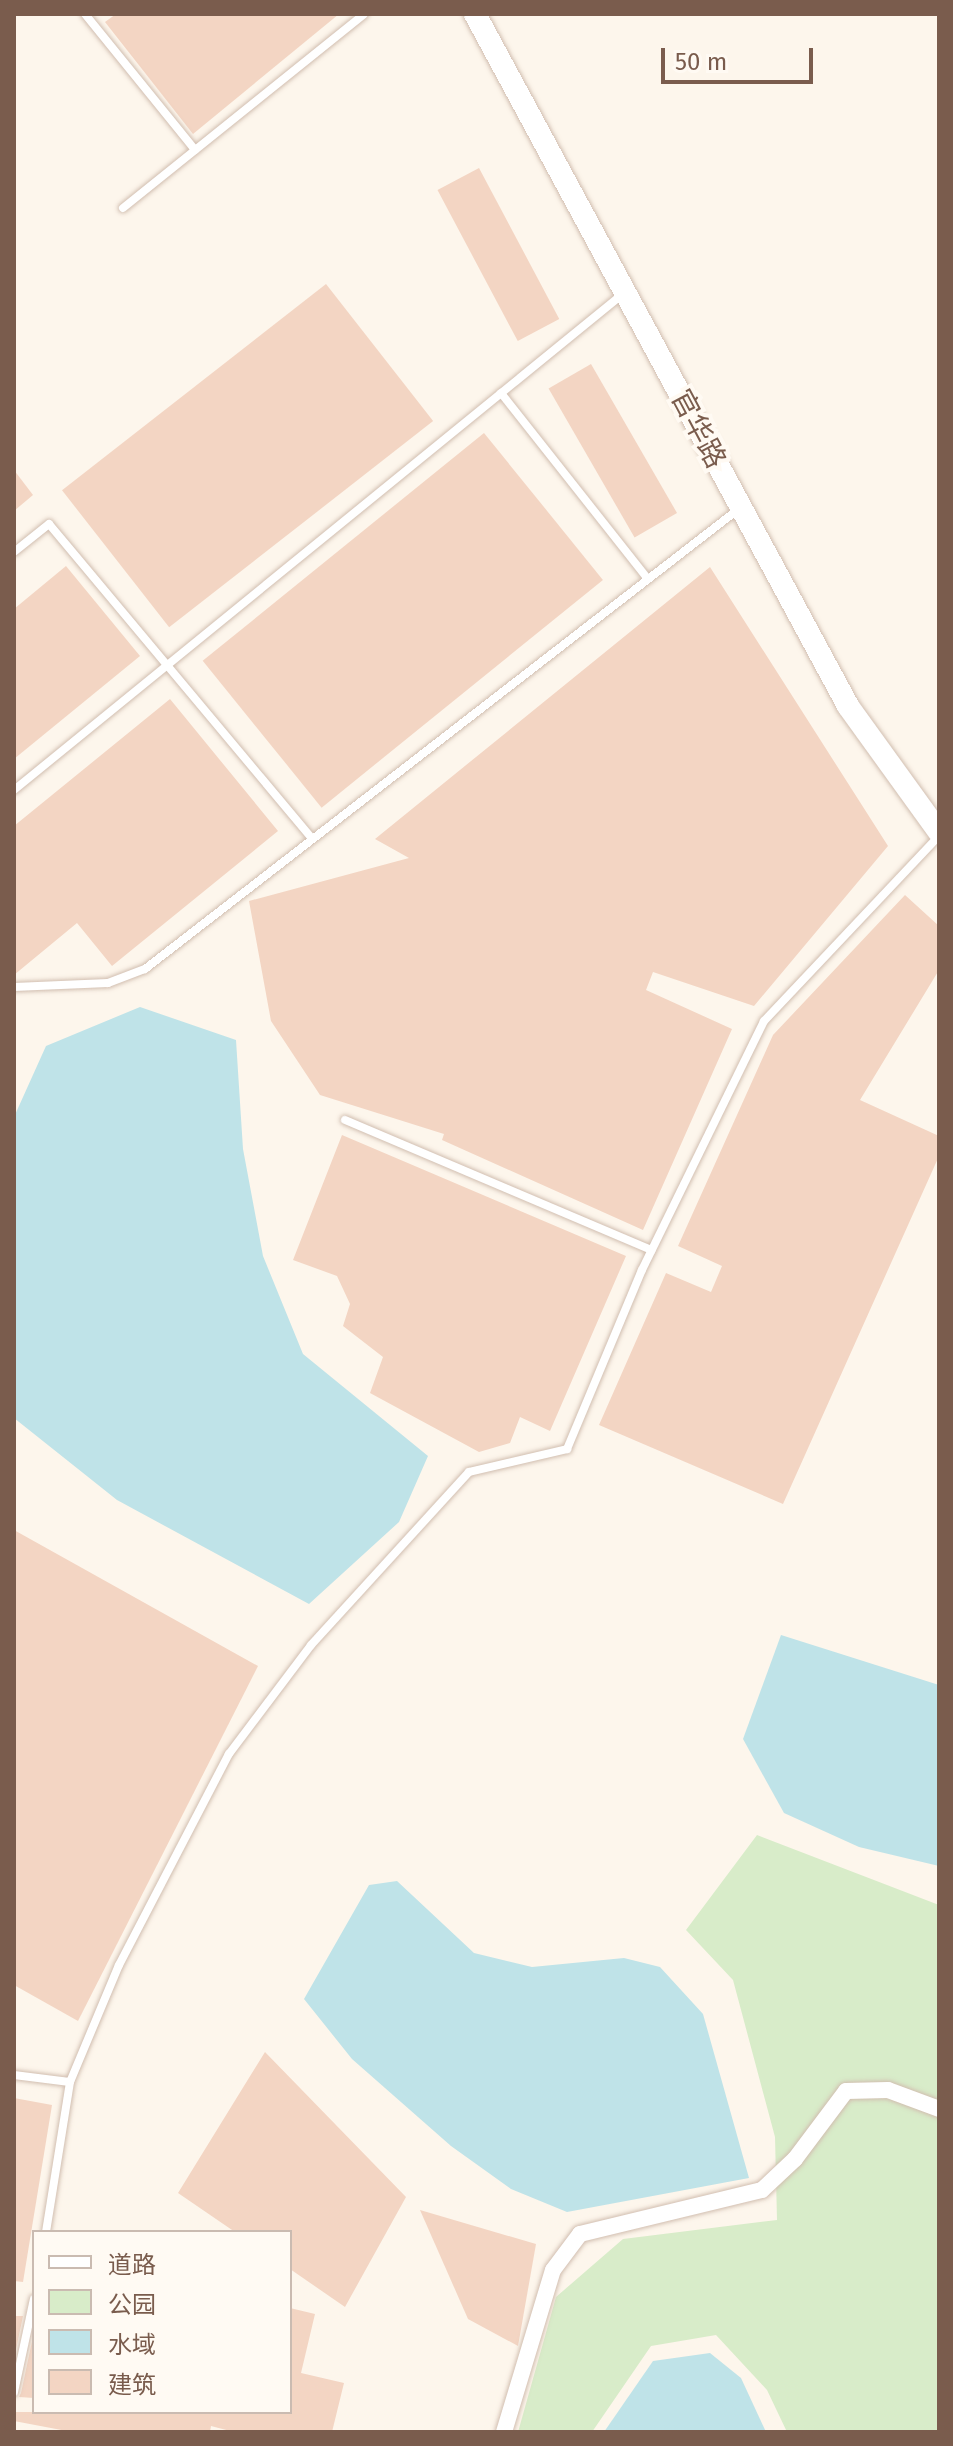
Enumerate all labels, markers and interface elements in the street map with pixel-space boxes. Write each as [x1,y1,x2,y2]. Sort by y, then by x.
scale bar [665,32,817,82]
text: 50 m [675,48,727,76]
street label: 官华路 [663,384,733,474]
legend [32,2230,292,2414]
text: 道路 [108,2251,156,2279]
text: 公园 [108,2291,156,2319]
text: 水域 [108,2331,156,2359]
text: 建筑 [108,2371,156,2399]

